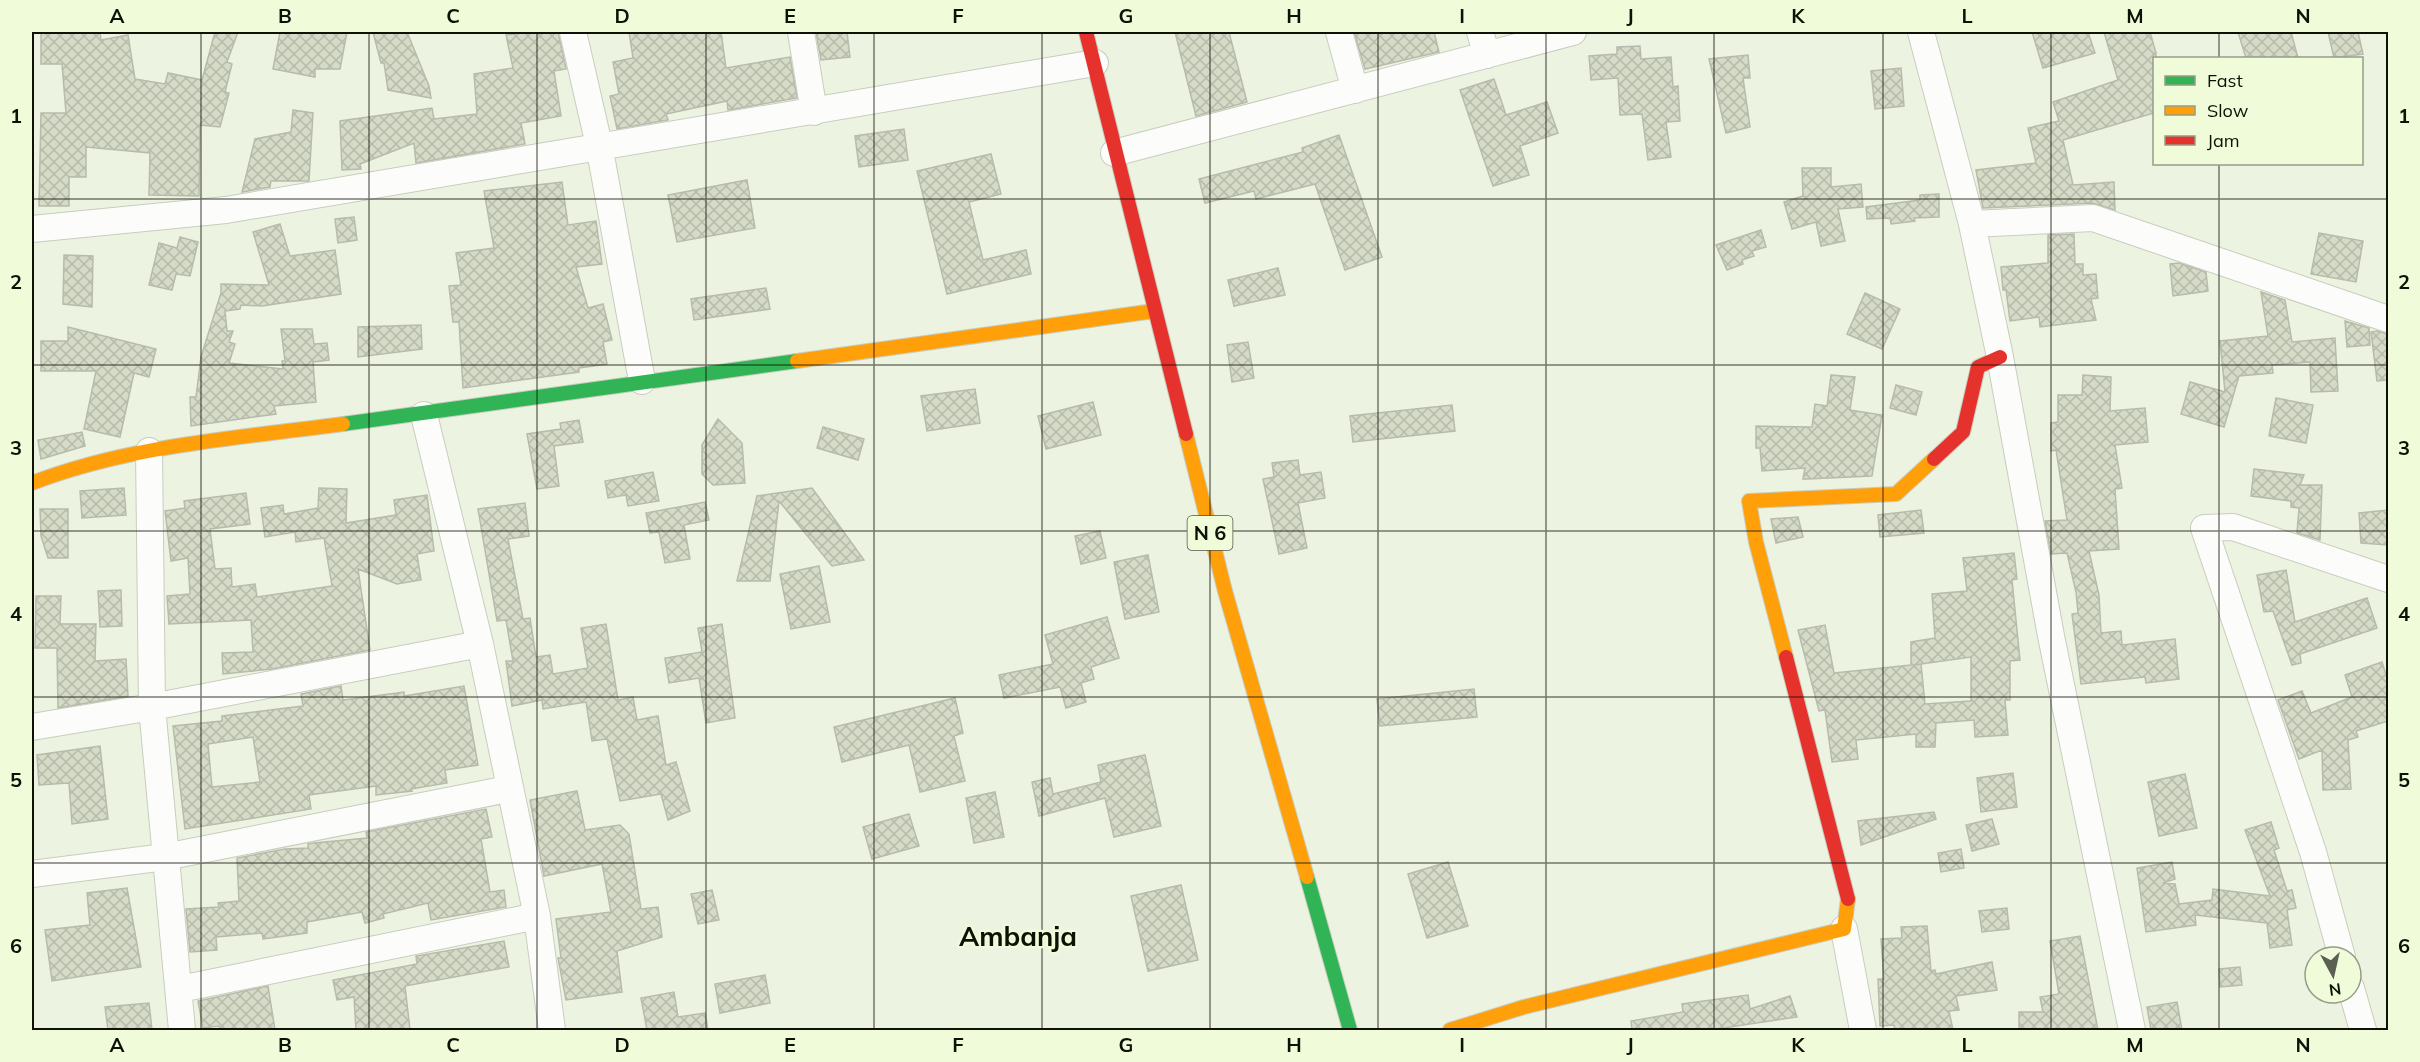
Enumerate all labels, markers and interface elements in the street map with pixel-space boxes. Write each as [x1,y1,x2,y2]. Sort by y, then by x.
text: A [110,3,125,28]
text: B [278,3,292,28]
text: C [446,3,460,28]
text: D [614,3,630,28]
text: E [784,3,796,28]
text: F [952,3,964,28]
text: G [1119,3,1133,28]
text: H [1286,3,1302,28]
text: I [1459,3,1465,28]
text: J [1626,3,1634,28]
text: K [1791,3,1805,28]
text: L [1961,3,1973,28]
text: M [2126,3,2144,28]
text: N [2295,3,2311,28]
legend [2153,57,2363,165]
text: Fast [2207,69,2243,92]
text: Slow [2207,99,2249,122]
text: 1 [10,103,22,128]
text: 1 [2398,103,2410,128]
text: Jam [2207,129,2240,152]
text: 2 [10,269,22,294]
text: 2 [2398,269,2410,294]
text: 3 [10,435,22,460]
text: 3 [2398,435,2410,460]
road number: N 6 [1188,516,1232,550]
text: 4 [10,601,22,626]
text: 4 [2398,601,2410,626]
text: 5 [10,767,22,792]
text: 5 [2398,767,2410,792]
district label: Ambanja [959,919,1077,953]
text: 6 [10,933,22,958]
text: 6 [2398,933,2410,958]
north arrow [2303,945,2363,1005]
text: N [2328,979,2342,1001]
text: A [110,1032,125,1057]
text: B [278,1032,292,1057]
text: C [446,1032,460,1057]
text: D [614,1032,630,1057]
text: E [784,1032,796,1057]
text: F [952,1032,964,1057]
text: G [1119,1032,1133,1057]
text: H [1286,1032,1302,1057]
text: I [1459,1032,1465,1057]
text: J [1626,1032,1634,1057]
text: K [1791,1032,1805,1057]
text: L [1961,1032,1973,1057]
text: M [2126,1032,2144,1057]
text: N [2295,1032,2311,1057]

